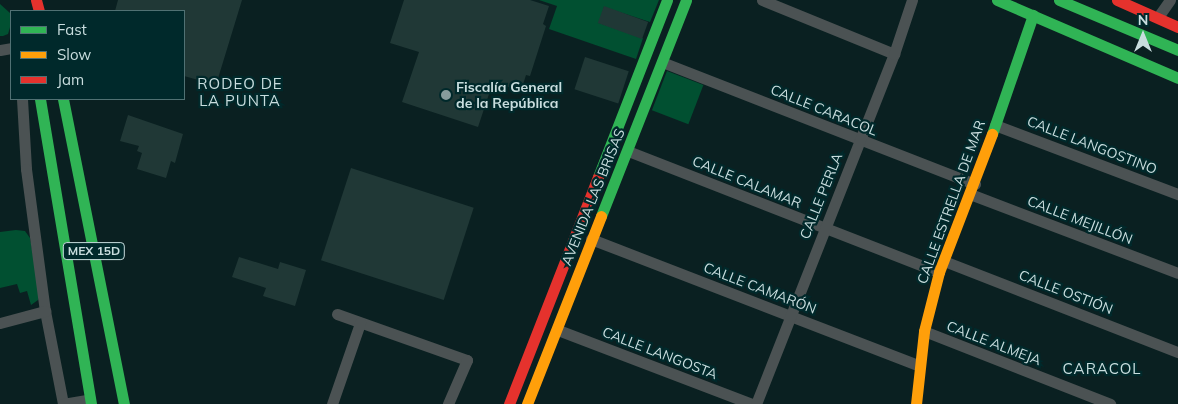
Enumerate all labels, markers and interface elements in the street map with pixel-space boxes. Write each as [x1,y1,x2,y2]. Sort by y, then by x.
legend [10,10,185,100]
north arrow [1118,10,1168,60]
text: N [1138,11,1148,29]
text: Fast [57,20,87,39]
text: Slow [57,45,91,64]
text: Jam [57,70,84,89]
district label: RODEO DE LA PUNTA [196,74,284,109]
place label: Fiscalía General de la República [456,79,562,111]
street label: CALLE CARACOL [768,81,880,139]
marker: Fiscalía General de la República [440,89,452,101]
street label: CALLE LANGOSTINO [1025,112,1159,178]
street label: CALLE ESTRELLA DE MAR [914,118,988,286]
street label: AVENIDA LAS BRISAS [558,126,628,268]
street label: CALLE PERLA [796,150,846,242]
street label: CALLE CALAMAR [690,152,804,212]
street label: CALLE MEJILLÓN [1025,192,1135,248]
road number: MEX 15D [63,242,125,260]
street label: CALLE CAMARÓN [701,259,819,317]
street label: CALLE OSTIÓN [1017,266,1115,318]
street label: CALLE ALMEJA [944,317,1044,369]
street label: CALLE LANGOSTA [600,323,720,383]
district label: CARACOL [1062,360,1142,378]

